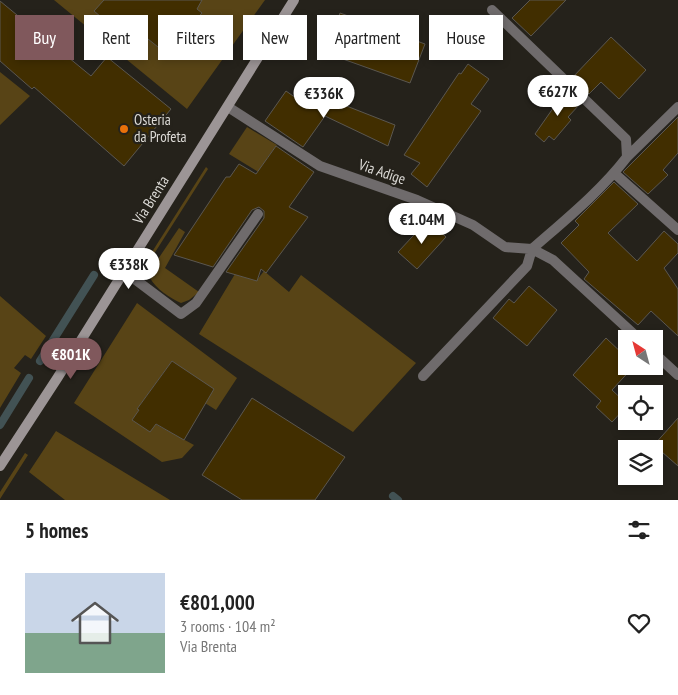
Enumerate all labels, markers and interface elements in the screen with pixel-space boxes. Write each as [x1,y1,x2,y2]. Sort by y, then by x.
chip: Buy [15,15,74,60]
chip: Rent [84,15,148,60]
chip: Filters [158,15,233,60]
chip: New [243,15,307,60]
chip: Apartment [317,15,419,60]
chip: House [429,15,503,60]
pin: €627K [523,74,593,117]
pin: €336K [289,76,359,119]
text: €627K [539,81,577,101]
text: €336K [305,83,343,103]
place label: Osteria da Profeta [134,110,187,146]
marker: Osteria da Profeta [118,123,130,135]
street label: Via Adige [355,154,408,188]
street label: Via Brenta [128,172,173,228]
pin: €1.04M [381,202,463,245]
text: €1.04M [400,209,444,229]
pin: €338K [94,248,164,290]
text: €338K [110,254,148,274]
north arrow [618,330,662,375]
map controls [618,330,663,485]
pin: €801K [36,338,106,380]
text: €801K [52,344,90,364]
button: locate [618,385,663,430]
button: layers [618,440,663,485]
icon: filters [625,516,653,544]
text: 5 homes [25,517,88,544]
text: €801,000 [180,589,255,616]
icon: home [65,593,125,653]
icon: heart [625,609,653,637]
text: 3 rooms · 104 m² [180,616,276,636]
text: Via Brenta [180,636,237,656]

